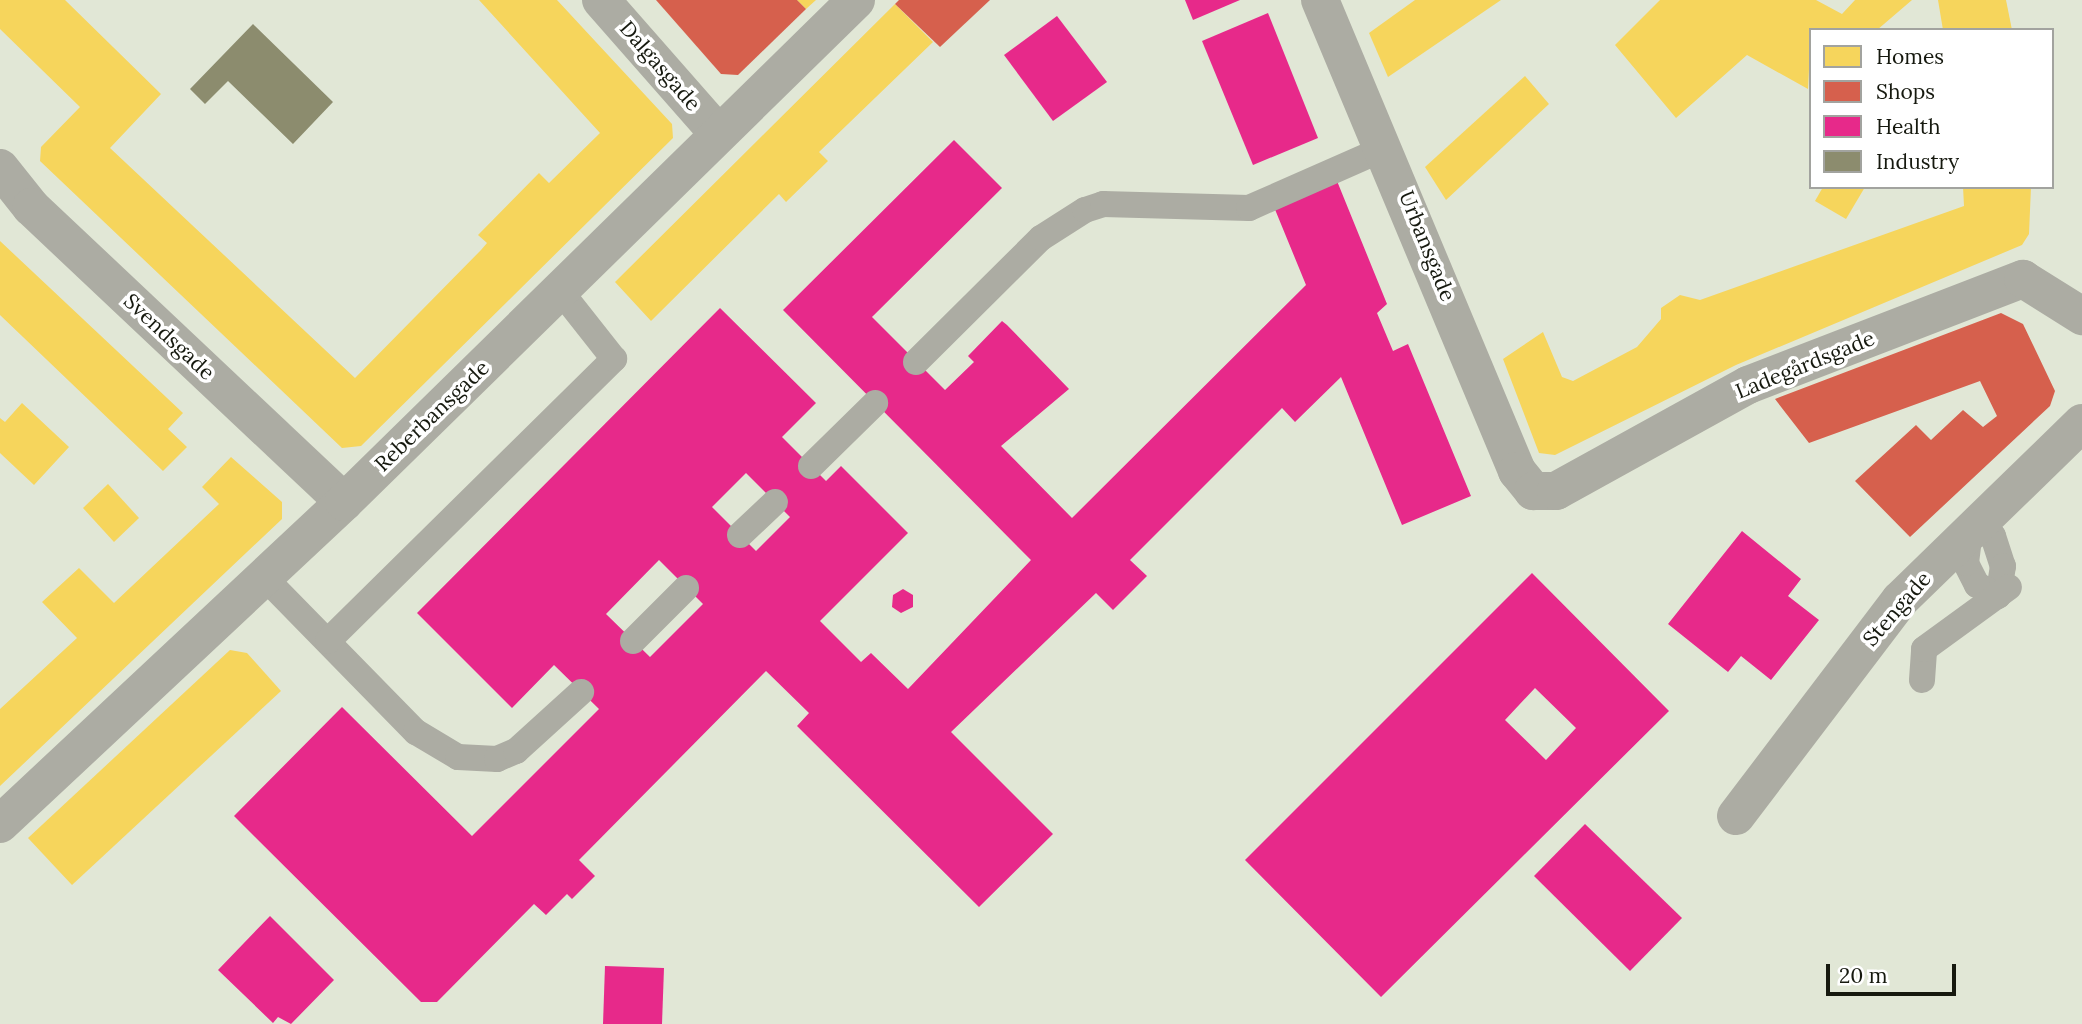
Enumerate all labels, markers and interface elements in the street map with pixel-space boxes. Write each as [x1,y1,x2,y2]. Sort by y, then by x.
street label: Dalgasgade [614,16,706,116]
legend [1809,28,2054,189]
text: Homes [1876,43,1944,70]
text: Shops [1876,78,1935,105]
text: Health [1876,113,1941,140]
text: Industry [1876,148,1959,175]
street label: Urbansgade [1393,187,1461,305]
street label: Svendsgade [118,289,220,385]
street label: Ladegårdsgade [1732,326,1878,404]
street label: Reberbansgade [370,355,494,477]
street label: Stengade [1858,567,1936,651]
scale bar [1830,950,1960,994]
text: 20 m [1839,962,1888,989]

